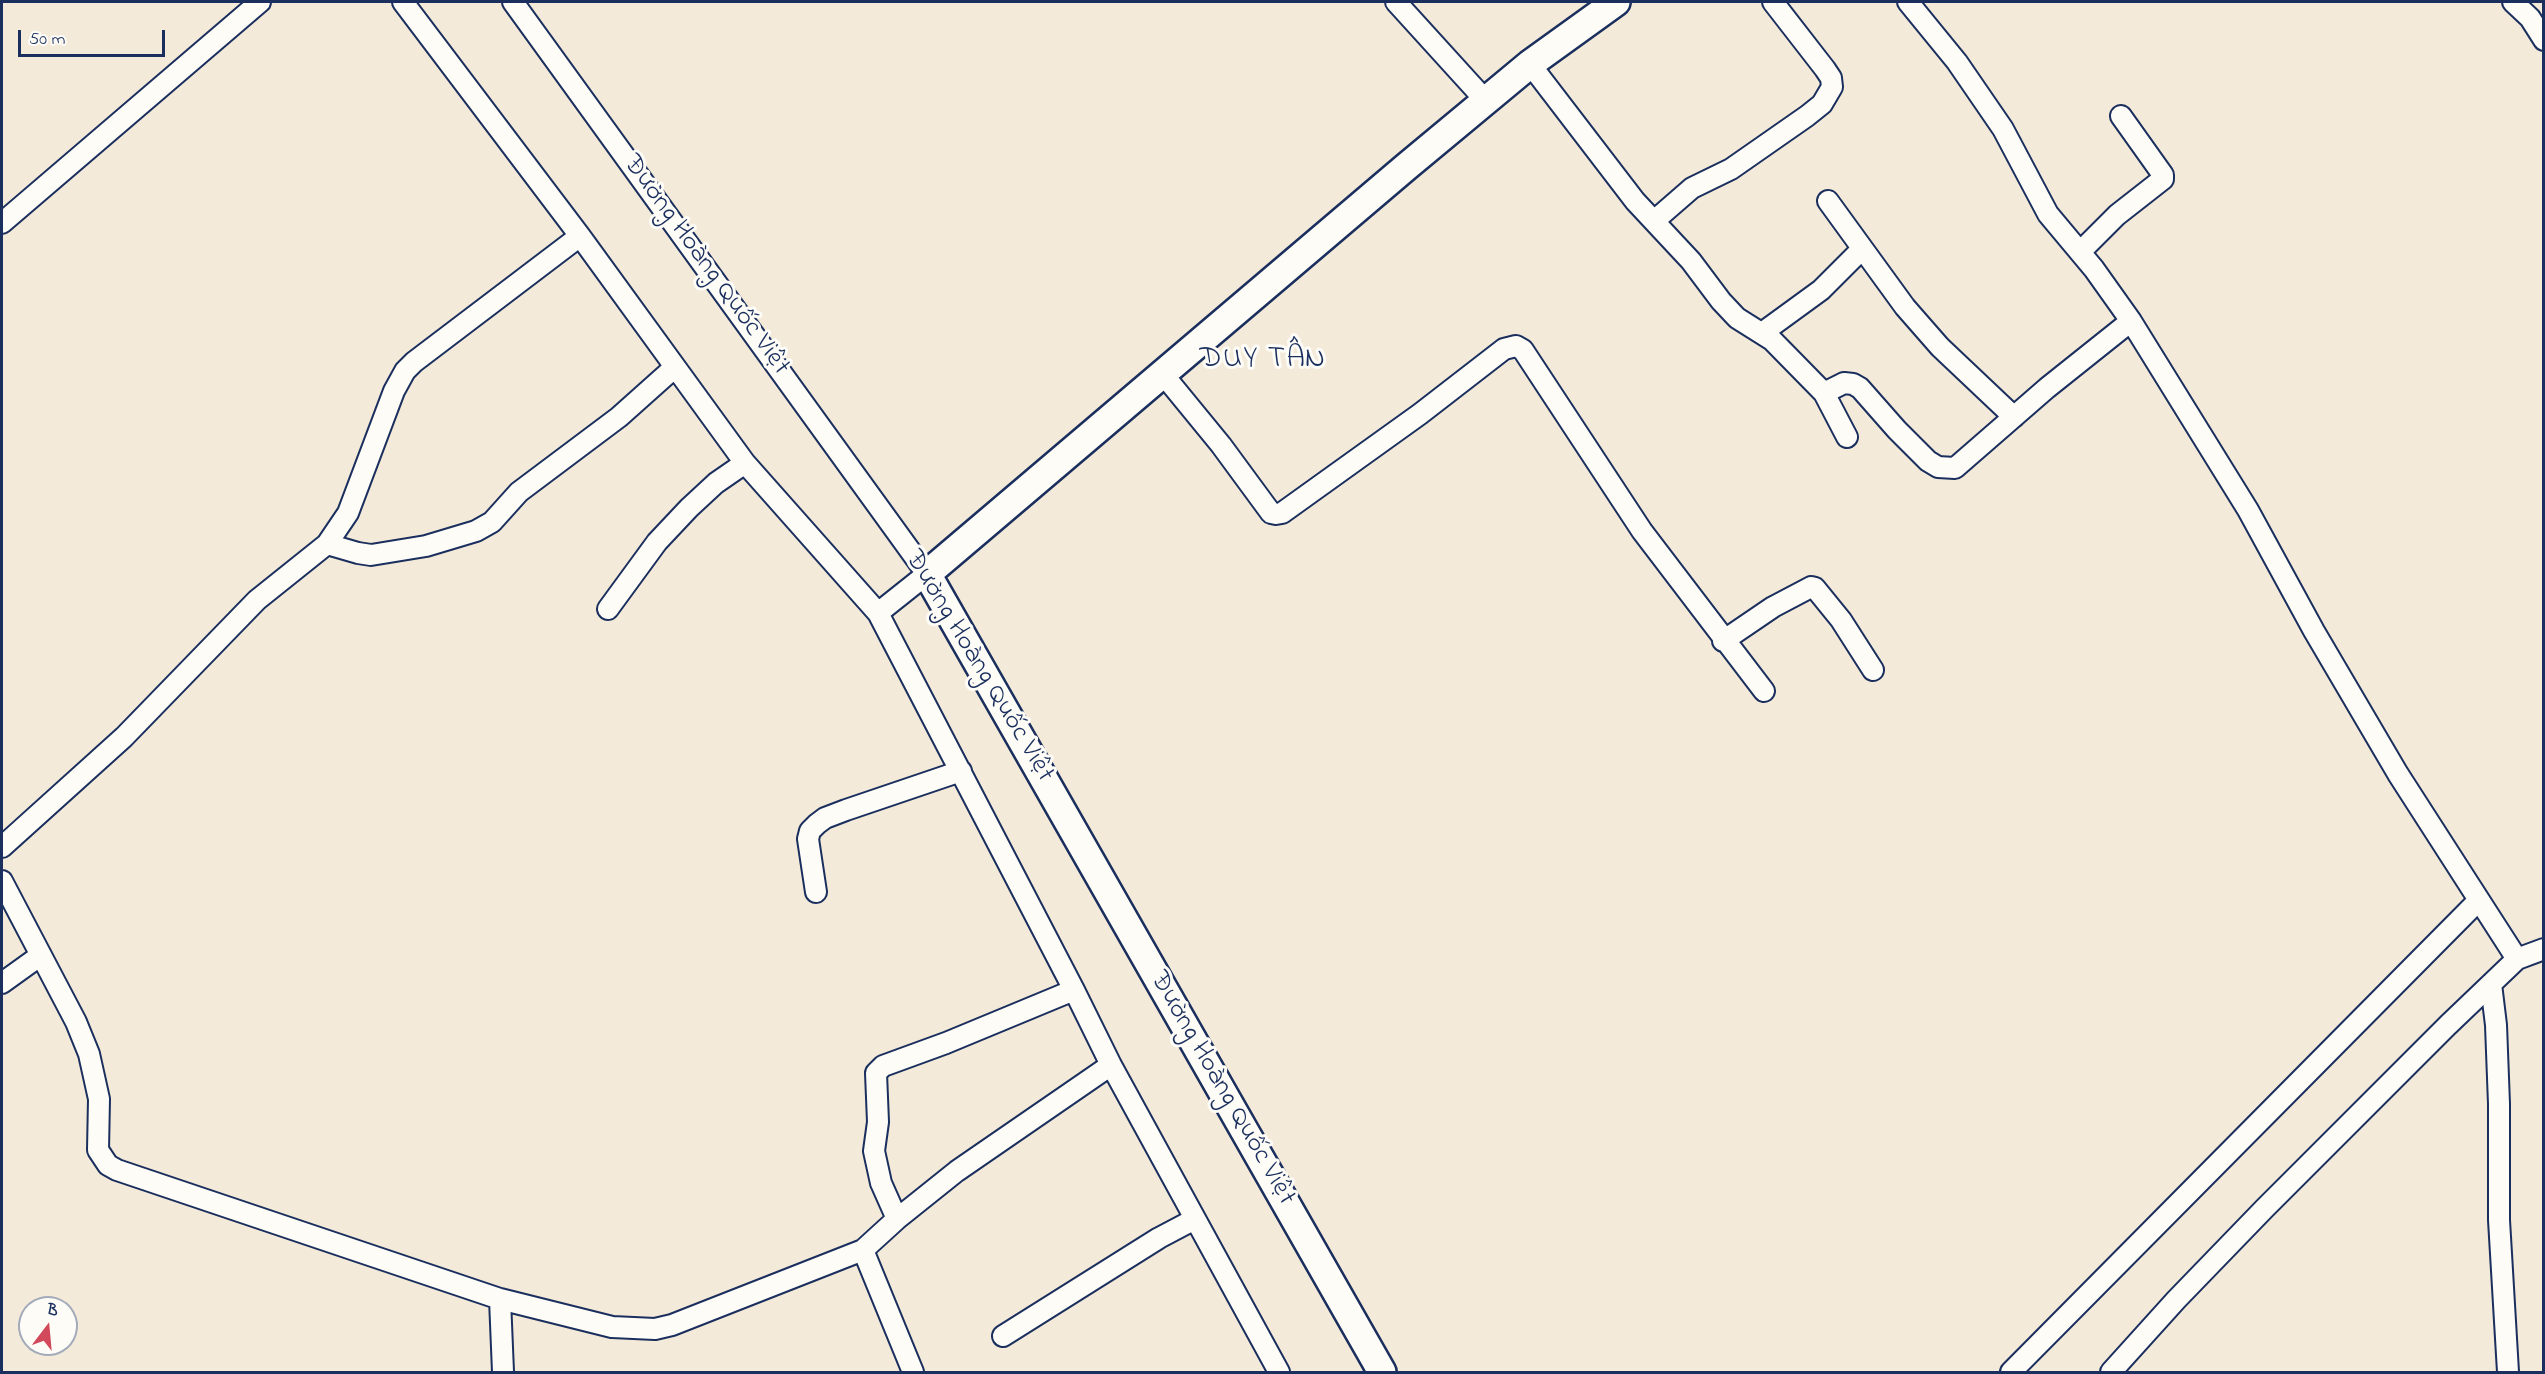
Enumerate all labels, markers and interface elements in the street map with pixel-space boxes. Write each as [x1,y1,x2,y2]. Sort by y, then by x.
scale bar [21,18,168,56]
text: 50 m [29,27,66,53]
street label: Đường Hoàng Quốc Việt [614,149,796,383]
district label: DUY TÂN [1199,343,1327,379]
street label: Đường Hoàng Quốc Việt [896,545,1060,789]
street label: Đường Hoàng Quốc Việt [1141,966,1301,1212]
north arrow [18,1296,78,1356]
text: B [44,1298,61,1324]

